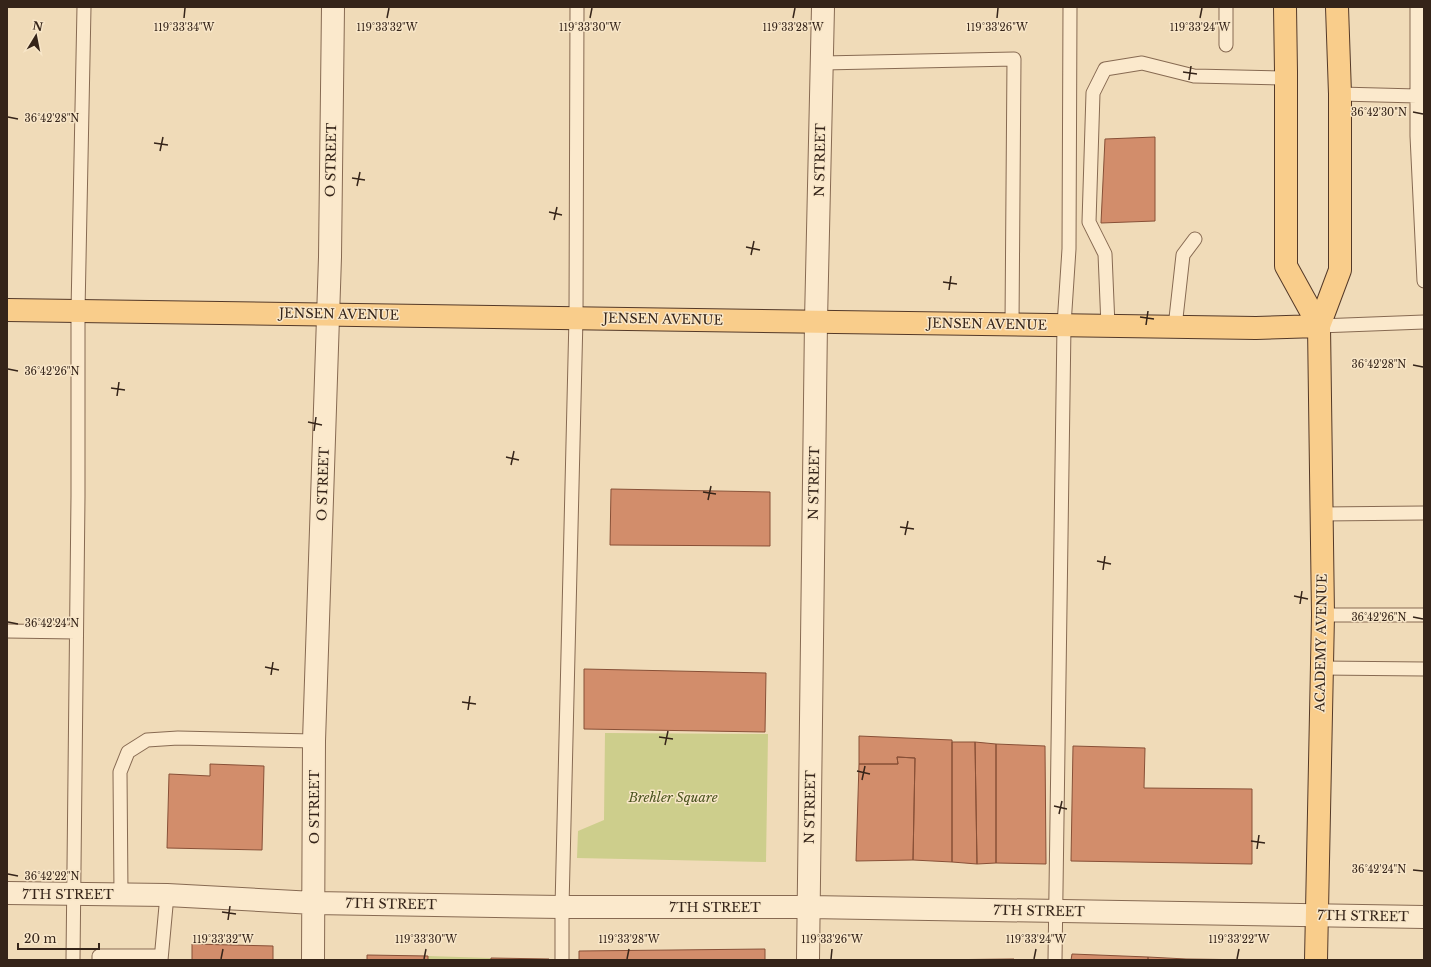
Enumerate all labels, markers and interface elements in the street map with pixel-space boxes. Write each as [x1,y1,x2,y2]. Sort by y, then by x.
north arrow [16,16,56,56]
text: N [31,18,45,34]
text: 119°33'34"W [154,21,215,34]
text: 119°33'32"W [356,21,418,34]
text: 119°33'30"W [559,21,621,34]
text: 119°33'28"W [763,21,824,34]
text: 119°33'26"W [966,21,1028,34]
text: 119°33'24"W [1170,21,1231,34]
text: 36°42'30"N [1351,106,1407,119]
text: 36°42'28"N [25,112,79,125]
street label: O STREET [322,122,340,197]
street label: N STREET [811,122,829,197]
street label: JENSEN AVENUE [277,304,399,324]
street label: JENSEN AVENUE [601,309,723,329]
street label: JENSEN AVENUE [925,314,1047,334]
text: 36°42'28"N [1352,358,1406,371]
text: 36°42'26"N [24,365,80,378]
street label: N STREET [805,445,823,520]
street label: O STREET [313,446,333,521]
street label: ACADEMY AVENUE [1311,574,1331,713]
text: 36°42'26"N [1351,611,1407,624]
text: 36°42'24"N [25,617,79,630]
street label: O STREET [306,769,323,844]
street label: N STREET [801,769,819,844]
park label: Brehler Square [627,789,718,806]
text: 36°42'24"N [1352,863,1406,876]
text: 36°42'22"N [25,870,79,883]
street label: 7TH STREET [22,886,114,903]
street label: 7TH STREET [345,895,437,913]
street label: 7TH STREET [669,899,761,916]
street label: 7TH STREET [993,902,1085,920]
street label: 7TH STREET [1317,907,1409,925]
scale bar [18,925,99,951]
text: 20 m [24,931,56,946]
text: 119°33'32"W [192,933,254,946]
text: 119°33'30"W [395,933,457,946]
text: 119°33'28"W [599,933,660,946]
text: 119°33'26"W [801,933,863,946]
text: 119°33'24"W [1006,933,1067,946]
text: 119°33'22"W [1208,933,1270,946]

